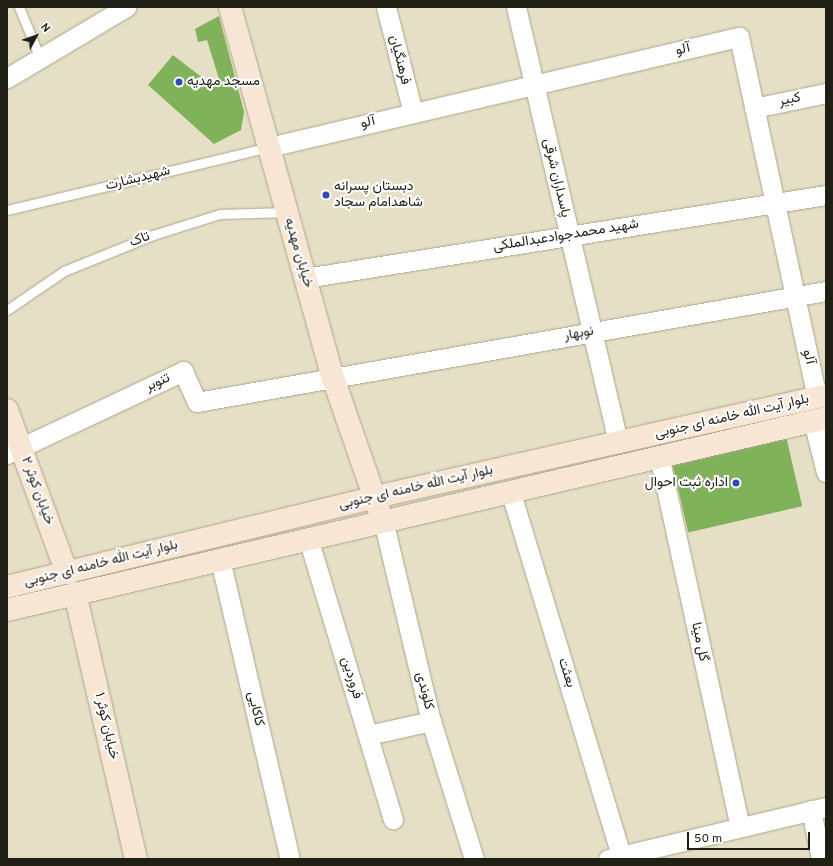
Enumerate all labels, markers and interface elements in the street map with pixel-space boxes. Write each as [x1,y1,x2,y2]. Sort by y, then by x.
north arrow [16,16,56,56]
text: N [37,21,53,36]
street label: فرهنگیان [385,33,413,87]
street label: آلو [674,40,692,60]
place label: مسجد مهدیه [187,74,260,90]
marker: مسجد مهدیه [174,77,184,87]
street label: کبیر [777,89,803,111]
street label: آلو [359,113,377,133]
street label: پاسداران شرقی [539,137,573,219]
street label: شهیدبشارت [104,163,172,195]
place label: دبستان پسرانه شاهدامام سجاد [334,179,423,212]
marker: دبستان پسرانه شاهدامام سجاد [321,190,331,200]
street label: خیابان مهدیه [280,216,316,290]
street label: شهید محمدجوادعبدالملکی [492,216,640,256]
street label: تاک [127,228,153,252]
street label: نوبهار [563,323,595,345]
street label: آلو [798,348,818,366]
street label: تنوبر [143,370,173,396]
street label: بلوار آیت الله خامنه ای جنوبی [653,391,811,443]
street label: خیابان کوثر ۲ [17,455,57,527]
street label: بلوار آیت الله خامنه ای جنوبی [337,462,495,514]
place label: اداره ثبت احوال [645,475,728,491]
marker: اداره ثبت احوال [731,478,741,488]
street label: بلوار آیت الله خامنه ای جنوبی [22,537,180,591]
street label: گل مینا [687,621,711,663]
street label: فروردین [337,655,365,701]
street label: بعثت [554,656,578,690]
street label: کلوندی [411,670,437,712]
street label: کاکایی [243,690,267,728]
street label: خیابان کوثر ۱ [90,691,122,761]
scale bar [689,824,812,850]
text: 50 m [694,831,722,847]

